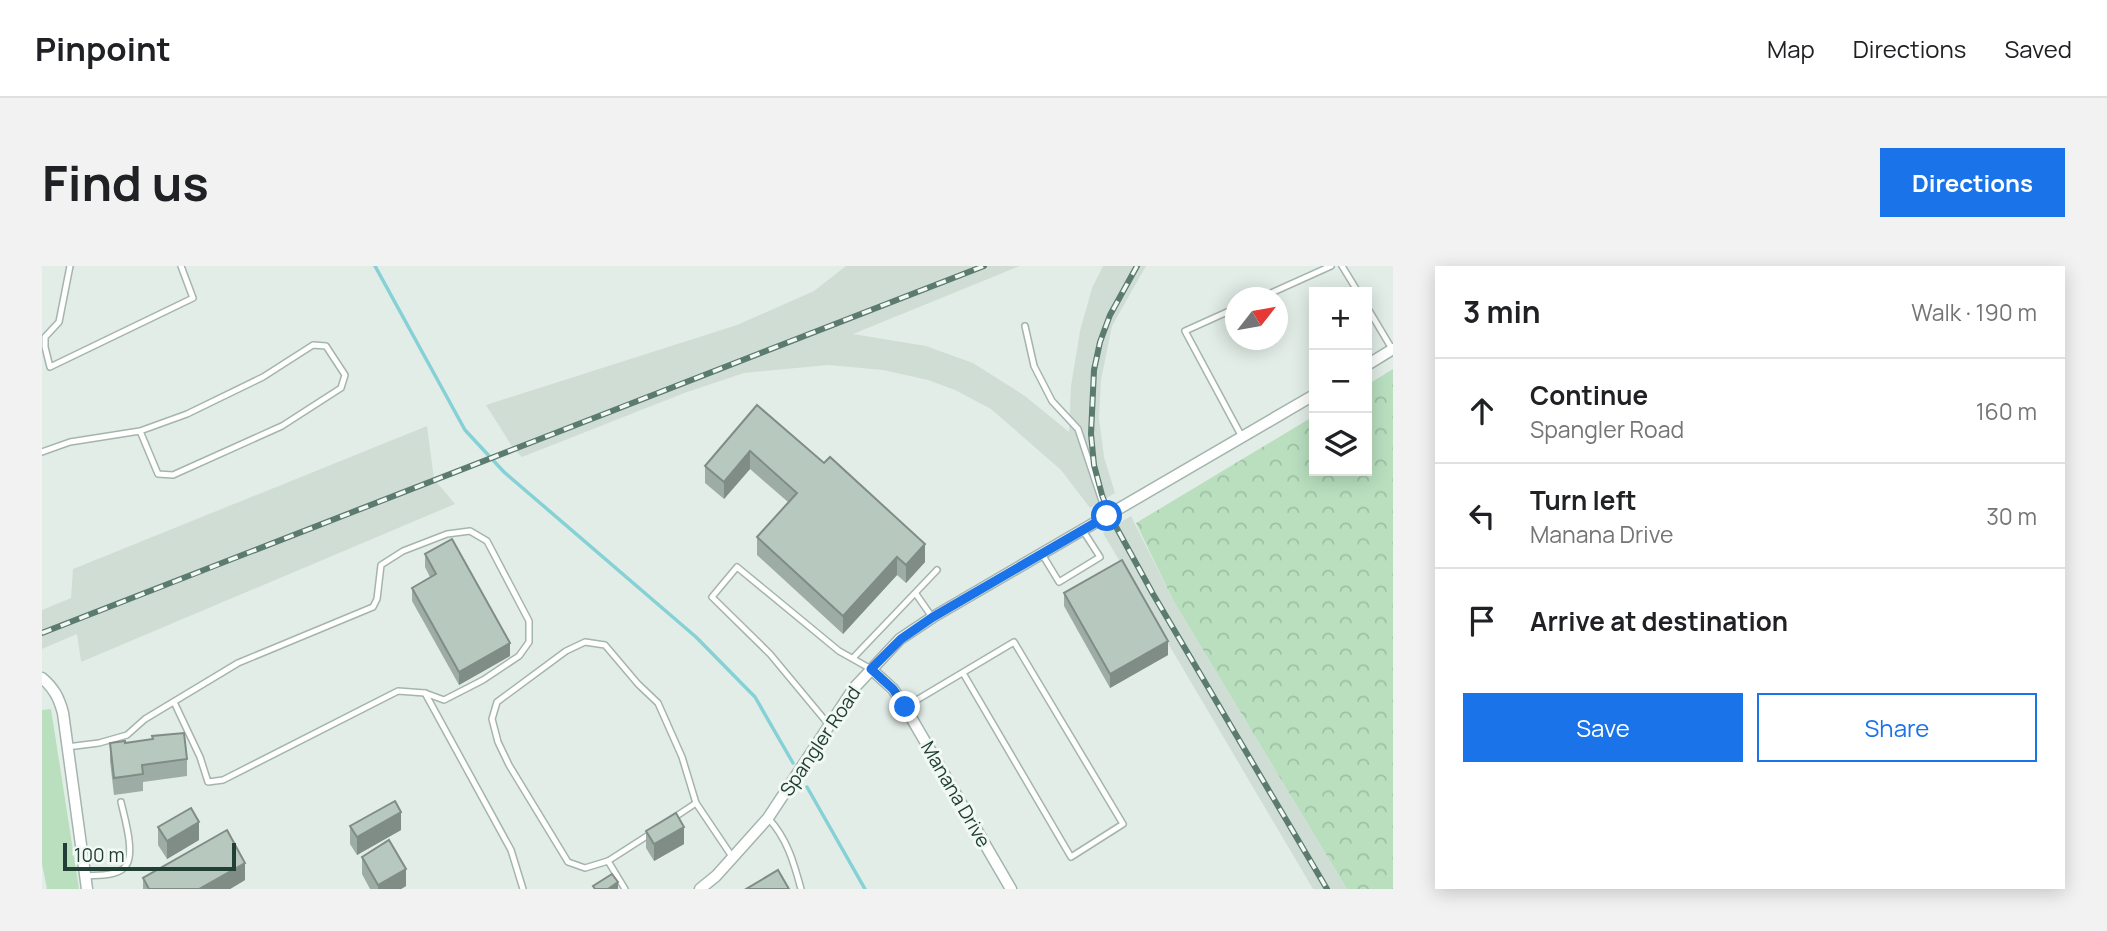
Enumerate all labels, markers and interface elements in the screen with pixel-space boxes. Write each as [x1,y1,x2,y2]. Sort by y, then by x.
text: Pinpoint [35,26,171,71]
text: Map [1767,32,1815,65]
text: Directions [1853,32,1966,65]
text: Saved [2004,32,2072,65]
button: Directions [1880,148,2065,217]
text: Find us [42,149,209,216]
north arrow [1225,287,1288,350]
map controls [1309,287,1372,476]
button: + [1309,287,1372,350]
text: 3 min [1463,291,1541,332]
text: Walk · 190 m [1911,296,2037,328]
button: − [1309,350,1372,413]
text: Continue [1530,377,1648,413]
icon: ahead [1463,392,1501,430]
text: 160 m [1976,395,2037,427]
button: layers [1309,413,1372,476]
text: Spangler Road [1530,413,1684,445]
text: Turn left [1530,482,1637,518]
icon: left [1463,497,1501,535]
route start [1091,500,1122,531]
text: 30 m [1986,500,2037,532]
text: Manana Drive [1530,518,1673,550]
icon: arrive [1463,602,1501,640]
text: Arrive at destination [1530,603,1788,639]
street label: Spangler Road [774,681,866,801]
route end [889,691,920,722]
button: Save [1463,693,1743,762]
button: Share [1757,693,2037,762]
street label: Manana Drive [915,736,997,852]
scale bar [63,840,236,872]
text: 100 m [74,842,125,868]

